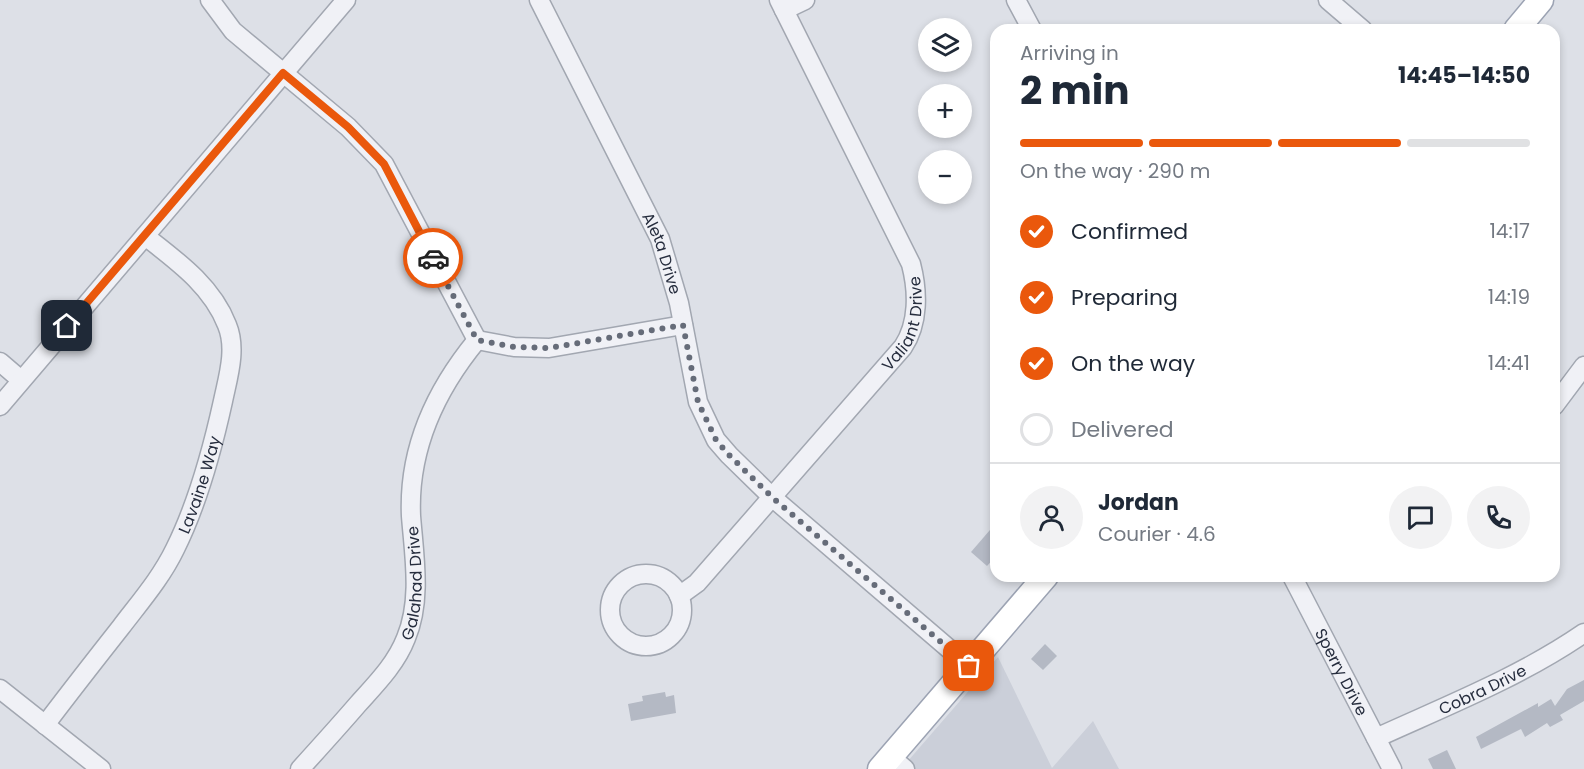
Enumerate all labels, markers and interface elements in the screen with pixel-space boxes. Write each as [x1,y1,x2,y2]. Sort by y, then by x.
map controls [918,18,972,204]
button: layers [918,18,972,72]
text: Arriving in [1020,39,1119,67]
text: 14:45–14:50 [1398,60,1530,91]
text: 2 min [1020,63,1130,118]
button: + [918,84,972,138]
button: − [918,150,972,204]
text: On the way · 290 m [1020,157,1210,185]
street label: Aleta Drive [637,208,687,297]
icon: check [1020,215,1053,248]
text: Confirmed [1071,216,1188,247]
text: 14:17 [1489,217,1530,245]
courier [403,228,463,288]
icon: car [417,242,450,275]
street label: Valiant Drive [876,275,927,376]
icon: check [1020,281,1053,314]
text: Preparing [1071,282,1178,313]
text: 14:19 [1488,283,1530,311]
pin [41,300,92,351]
icon: home [50,309,83,342]
icon: check [1020,347,1053,380]
text: On the way [1071,348,1195,379]
text: 14:41 [1488,349,1530,377]
text: Delivered [1071,414,1174,445]
street label: Lavaine Way [172,433,226,537]
button: person [1020,486,1083,549]
button: chat [1389,486,1452,549]
button: phone [1467,486,1530,549]
text: Jordan [1098,487,1179,518]
text: Courier · 4.6 [1098,520,1216,548]
street label: Galahad Drive [395,525,427,643]
street label: Sperry Drive [1310,624,1374,720]
pin [943,640,994,691]
icon: bag [952,649,985,682]
street label: Cobra Drive [1435,658,1530,720]

